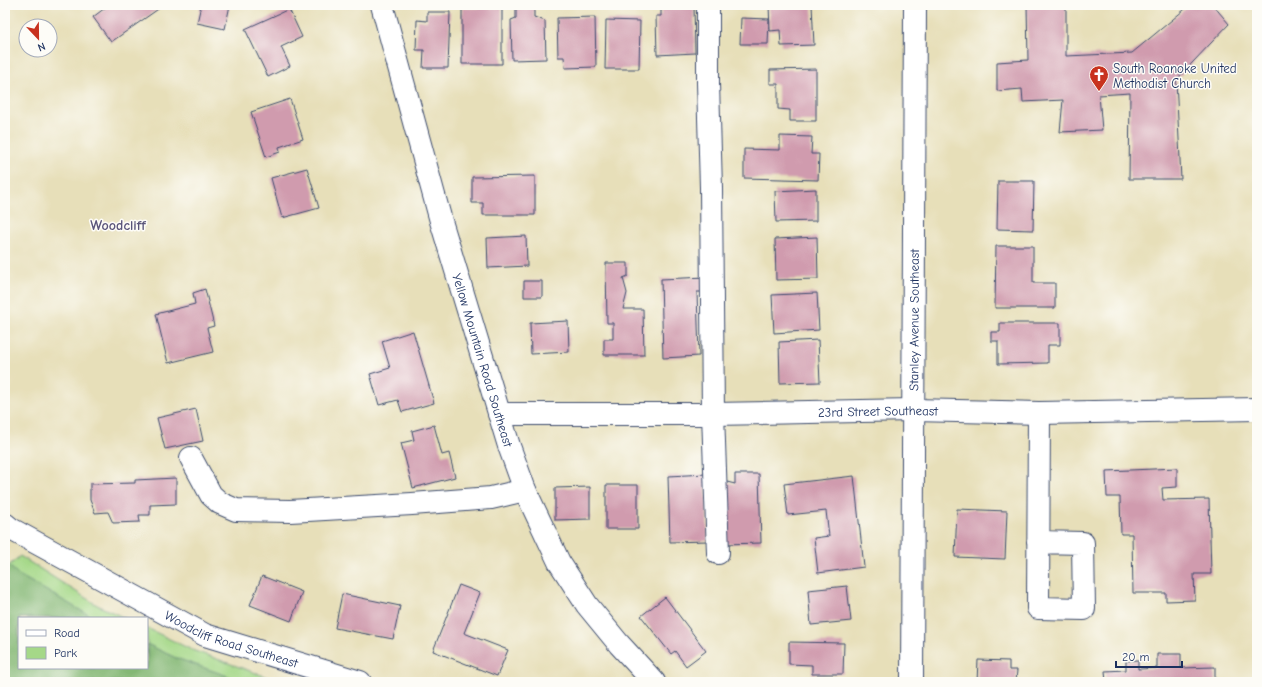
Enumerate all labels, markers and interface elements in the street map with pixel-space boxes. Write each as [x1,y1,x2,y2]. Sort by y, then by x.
north arrow [18,18,58,58]
text: N [36,39,47,54]
place label: South Roanoke United Methodist Church [1113,61,1237,91]
church icon: South Roanoke United Methodist Church [1088,64,1110,92]
district label: Woodcliff [90,217,146,234]
street label: Stanley Avenue Southeast [906,248,922,391]
street label: Yellow Mountain Road Southeast [449,271,516,450]
street label: 23rd Street Southeast [818,403,939,420]
street label: Woodcliff Road Southeast [162,607,301,671]
legend [18,617,148,669]
text: Road [54,626,80,640]
scale bar [1116,643,1182,669]
text: Park [54,646,77,660]
text: 20 m [1122,650,1150,664]

